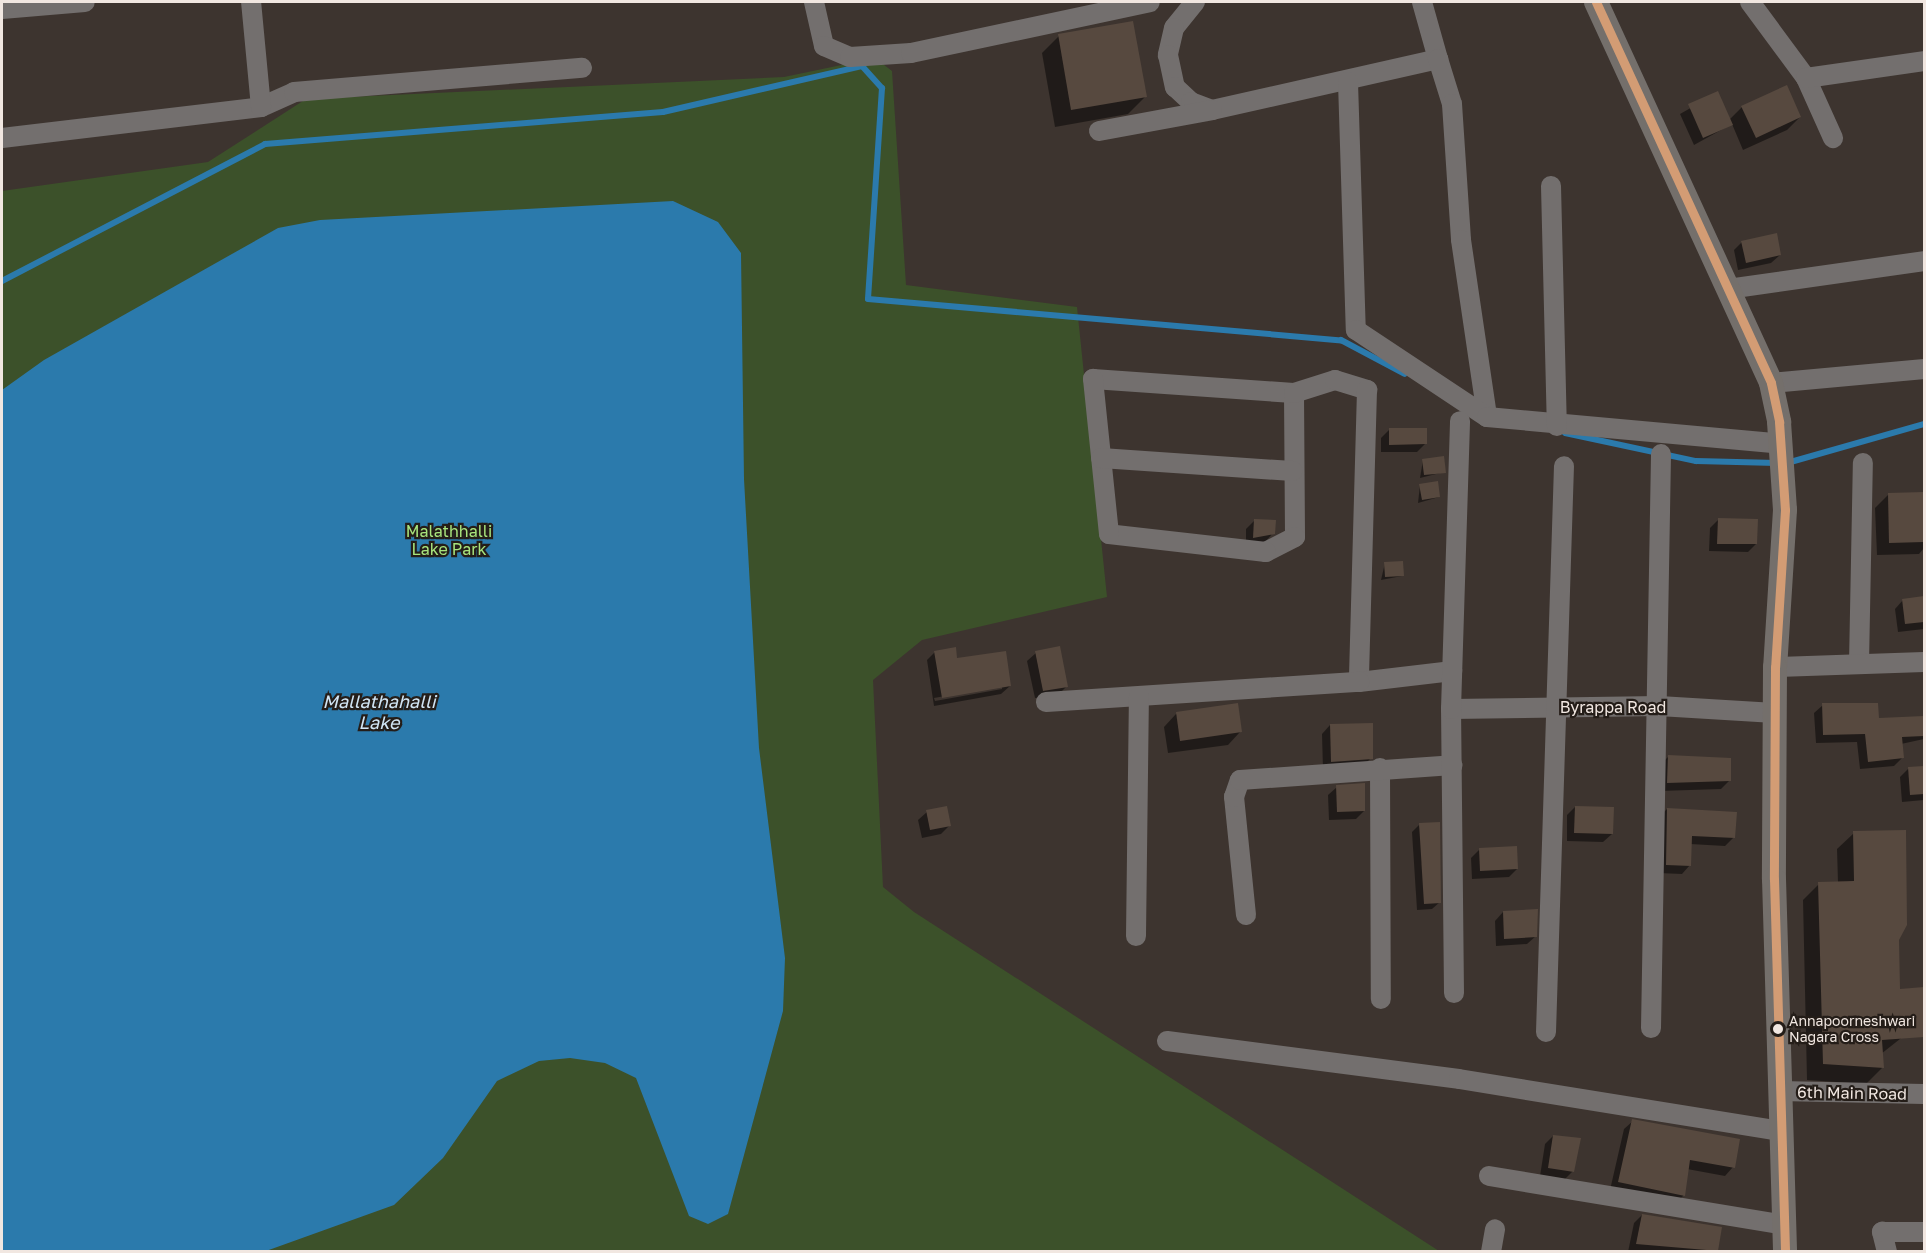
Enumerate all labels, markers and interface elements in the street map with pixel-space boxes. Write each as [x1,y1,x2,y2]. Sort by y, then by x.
park label: Malathhalli Lake Park [406,521,492,559]
water label: Mallathahalli Lake [322,691,436,734]
street label: Byrappa Road [1560,697,1666,717]
place label: Annapoorneshwari Nagara Cross [1789,1013,1915,1046]
marker: Annapoorneshwari Nagara Cross [1772,1023,1784,1035]
street label: 6th Main Road [1797,1082,1907,1104]

